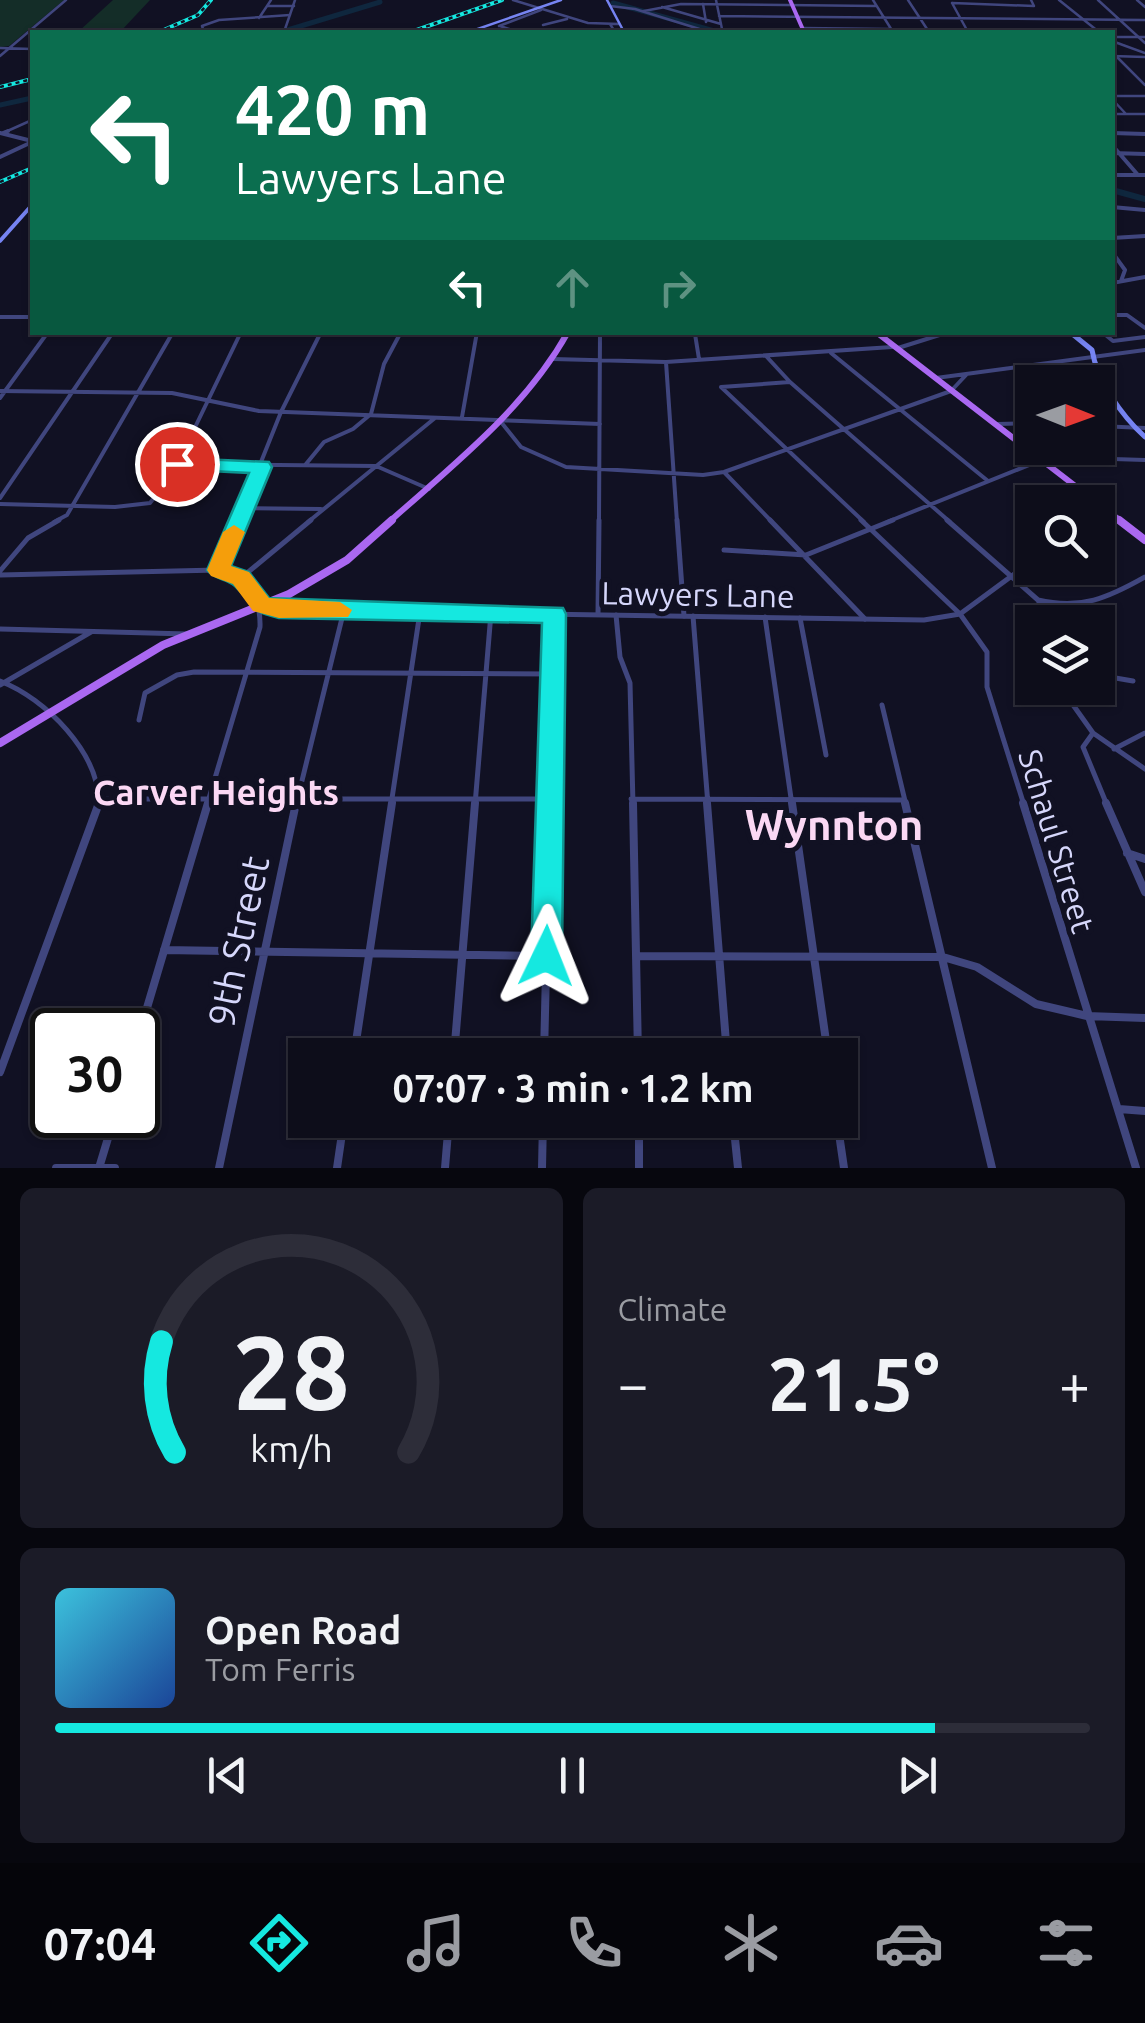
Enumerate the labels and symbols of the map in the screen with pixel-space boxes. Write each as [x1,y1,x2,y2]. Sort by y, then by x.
north arrow [1015,365,1115,465]
pin [135,422,220,507]
street label: Lawyers Lane [601,574,795,614]
street label: Schaul Street [1012,745,1102,937]
district label: Carver Heights [93,772,339,812]
district label: Wynnton [745,801,923,848]
street label: 9th Street [199,852,277,1030]
position arrow [494,904,598,1008]
speed limit sign: 30 [30,1008,160,1138]

